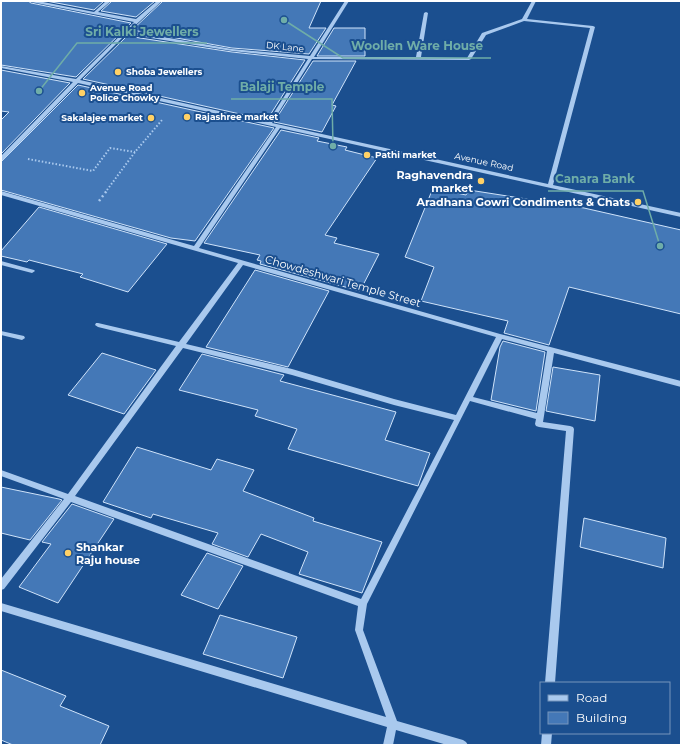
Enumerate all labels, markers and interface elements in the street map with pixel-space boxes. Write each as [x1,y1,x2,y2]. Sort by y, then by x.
callout: Sri Kalki Jewellers [77,19,207,43]
text: Sri Kalki Jewellers [85,24,199,39]
callout: Woollen Ware House [343,34,491,58]
text: Woollen Ware House [351,38,483,53]
street label: DK Lane [265,39,305,54]
place label: Shoba Jewellers [126,66,203,77]
marker: Shoba Jewellers [113,67,123,77]
callout: Balaji Temple [231,75,332,99]
text: Balaji Temple [240,79,325,94]
place label: Avenue Road Police Chowky [89,82,160,103]
marker: Avenue Road Police Chowky [77,88,87,98]
place label: Rajashree market [195,111,278,122]
place label: Sakalajee market [61,112,143,123]
marker: Rajashree market [182,112,192,122]
marker: Sakalajee market [146,113,156,123]
place label: Pathi market [375,149,437,160]
marker: Pathi market [362,150,372,160]
street label: Avenue Road [454,150,515,173]
callout: Canara Bank [548,167,643,191]
place label: Raghavendra market [396,168,473,195]
text: Canara Bank [555,171,635,186]
marker: Raghavendra market [476,176,486,186]
place label: Aradhana Gowri Condiments & Chats [415,195,630,209]
marker: Aradhana Gowri Condiments & Chats [633,197,643,207]
street label: Chowdeshwari Temple Street [263,252,423,310]
place label: Shankar Raju house [76,540,140,567]
marker: Shankar Raju house [63,548,73,558]
legend [540,682,670,734]
text: Road [576,690,607,705]
text: Building [576,710,627,725]

